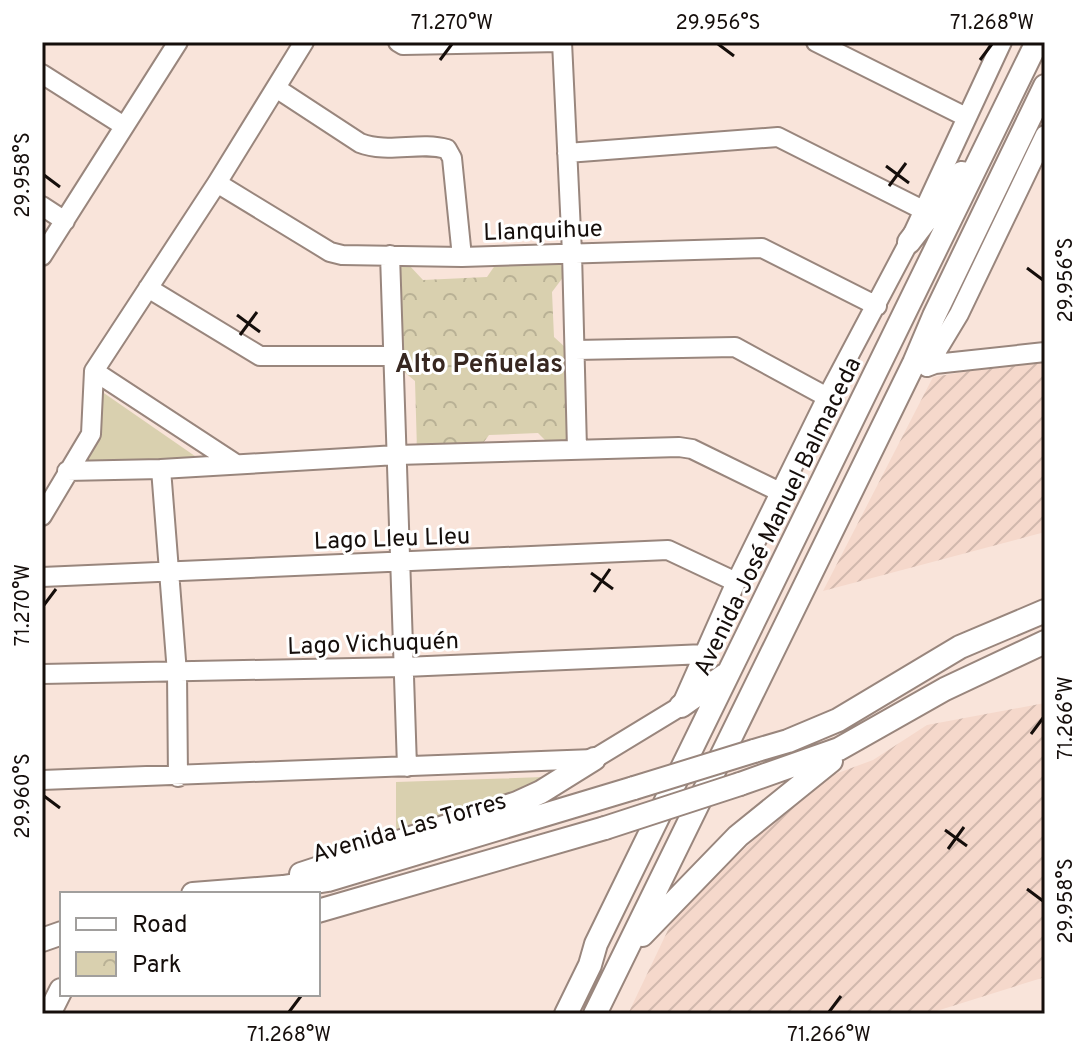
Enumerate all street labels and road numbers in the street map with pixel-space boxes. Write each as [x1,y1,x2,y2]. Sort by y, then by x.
street label: Llanquihue [483,215,603,249]
street label: Avenida José Manuel Balmaceda [688,353,869,681]
street label: Lago Lleu Lleu [313,522,471,558]
street label: Lago Vichuquén [287,627,459,663]
street label: Avenida Las Torres [309,787,510,871]

